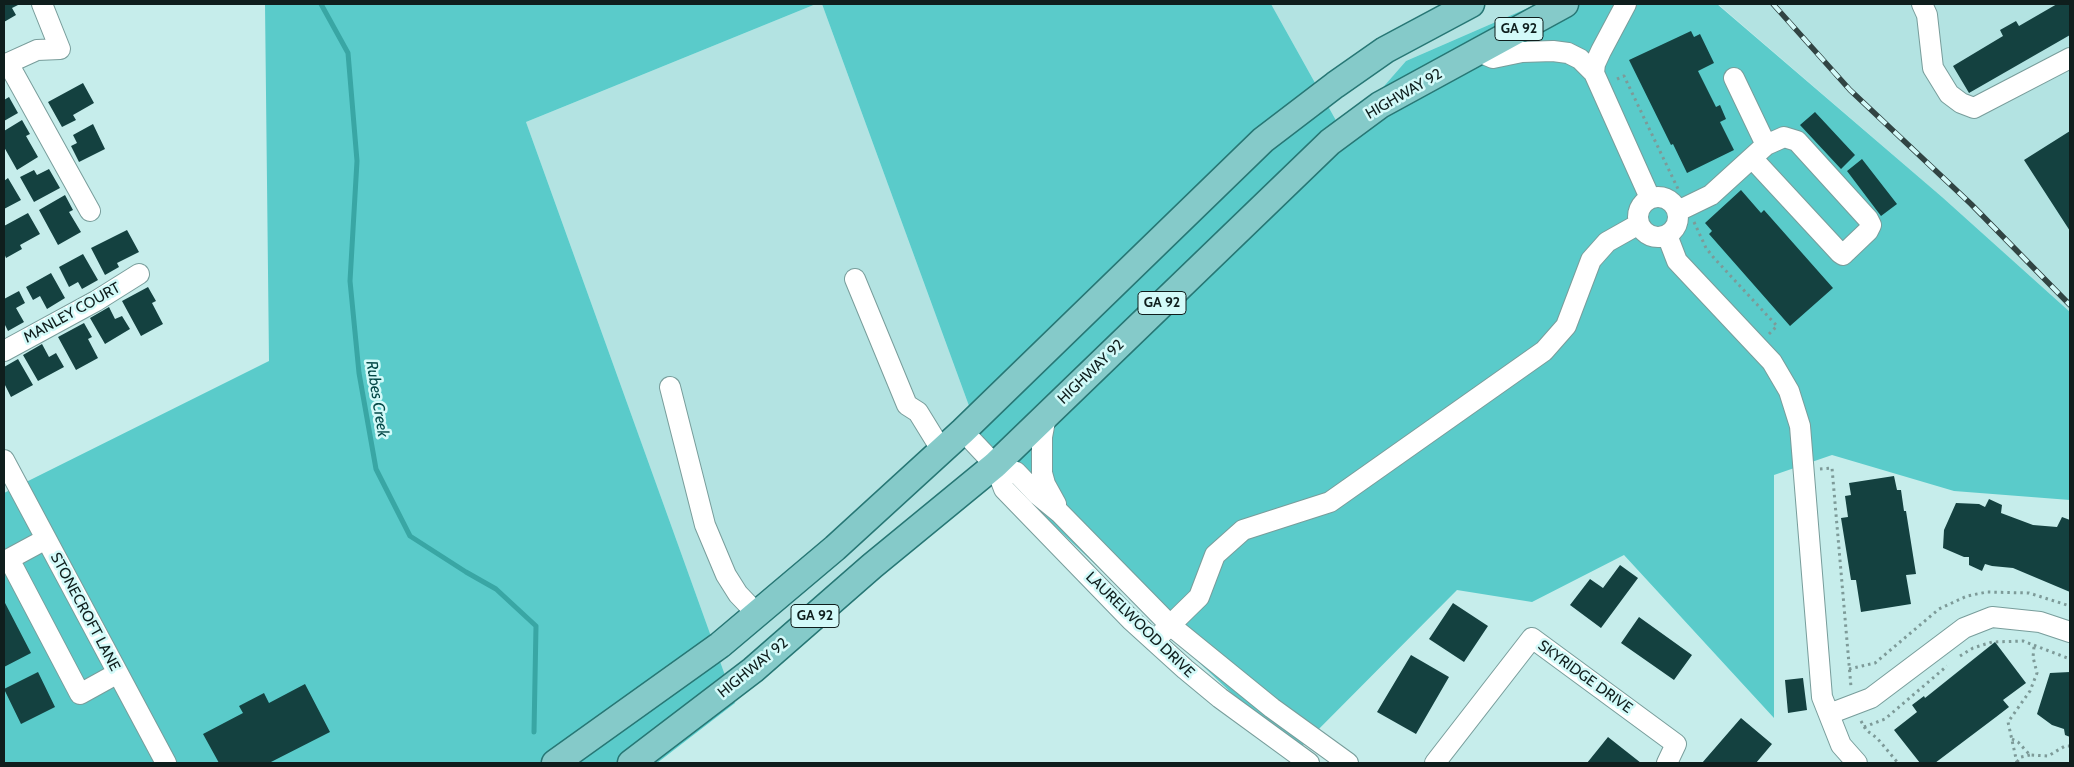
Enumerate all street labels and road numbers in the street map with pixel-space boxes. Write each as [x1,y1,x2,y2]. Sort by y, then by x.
road number: GA 92 [1495,18,1543,40]
street label: HIGHWAY 92 [1363,65,1445,123]
street label: MANLEY COURT [20,279,124,347]
road number: GA 92 [1138,292,1186,314]
street label: HIGHWAY 92 [1054,336,1128,408]
street label: STONECROFT LANE [46,550,124,674]
street label: LAURELWOOD DRIVE [1082,568,1198,682]
road number: GA 92 [791,604,839,628]
street label: HIGHWAY 92 [714,634,792,702]
street label: SKYRIDGE DRIVE [1534,637,1636,717]

